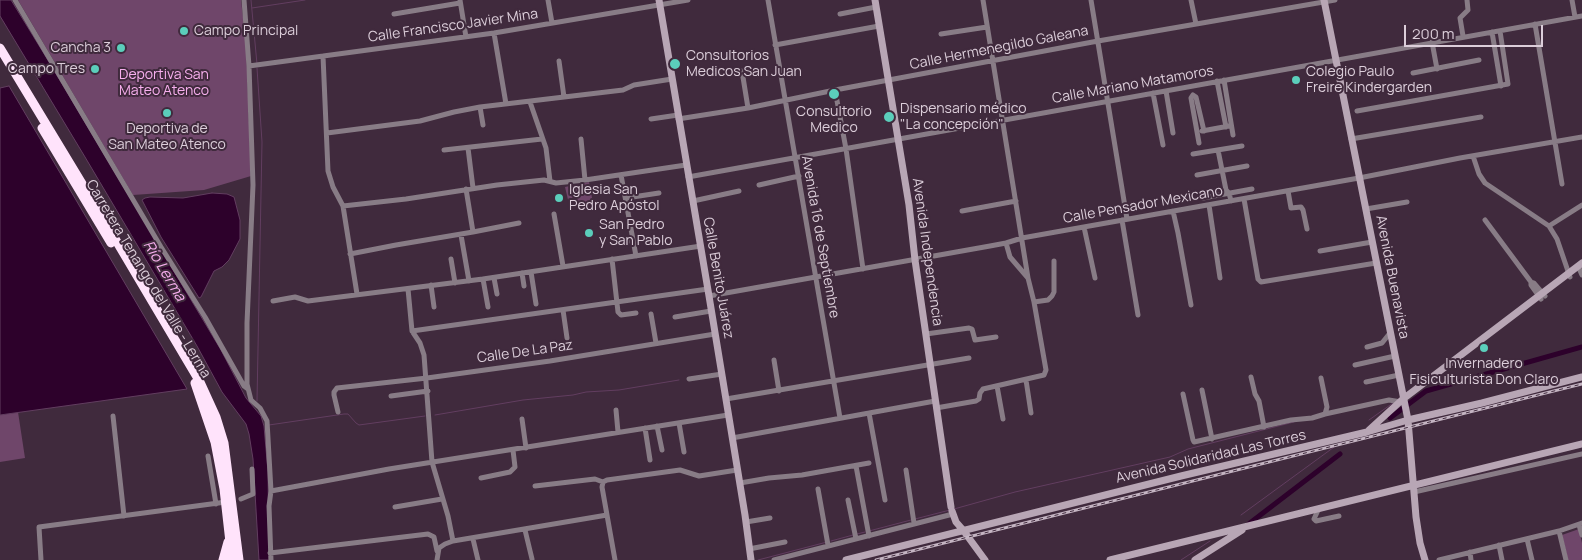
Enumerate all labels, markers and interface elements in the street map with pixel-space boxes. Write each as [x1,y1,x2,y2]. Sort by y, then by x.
street label: Calle Francisco Javier Mina [367,6,539,46]
scale bar [1407,15,1546,47]
street label: Calle Hermenegildo Galeana [908,22,1090,74]
place label: Campo Principal [194,23,298,39]
text: 200 m [1412,23,1455,44]
marker: Campo Principal [178,25,190,37]
place label: Cancha 3 [51,40,111,56]
marker: Cancha 3 [115,42,127,54]
place label: Consultorios Medicos San Juan [686,48,802,80]
marker: Consultorios Medicos San Juan [668,57,682,71]
place label: Campo Tres [8,61,85,77]
marker: Campo Tres [89,63,101,75]
street label: Calle Mariano Matamoros [1051,63,1215,107]
place label: Colegio Paulo Freire Kindergarden [1306,64,1432,96]
park label: Deportiva San Mateo Atenco [119,67,209,100]
marker: Colegio Paulo Freire Kindergarden [1290,74,1302,86]
marker: Consultorio Medico [827,87,841,101]
place label: Dispensario médico "La concepción" [900,101,1027,134]
place label: Consultorio Medico [796,104,872,136]
marker: Deportiva de San Mateo Atenco [161,107,173,119]
marker: Dispensario médico "La concepción" [882,110,896,124]
place label: Deportiva de San Mateo Atenco [108,121,226,154]
street label: Avenida 16 de Septiembre [797,154,843,320]
street label: Carretera Tenango del Valle - Lerma [82,177,214,381]
street label: Avenida Independencia [908,177,946,327]
place label: Iglesia San Pedro Apóstol [569,182,659,214]
street label: Calle Pensador Mexicano [1062,183,1224,227]
marker: Iglesia San Pedro Apóstol [553,192,565,204]
street label: Avenida Buenavista [1372,214,1412,340]
street label: Calle Benito Juárez [699,216,737,340]
place label: San Pedro y San Pablo [599,217,672,250]
marker: San Pedro y San Pablo [583,227,595,239]
water label: Río Lerma [139,237,189,305]
street label: Calle De La Paz [476,337,574,367]
marker: Invernadero Fisiculturista Don Claro [1478,342,1490,354]
place label: Invernadero Fisiculturista Don Claro [1409,356,1559,388]
street label: Avenida Solidaridad Las Torres [1114,427,1308,487]

